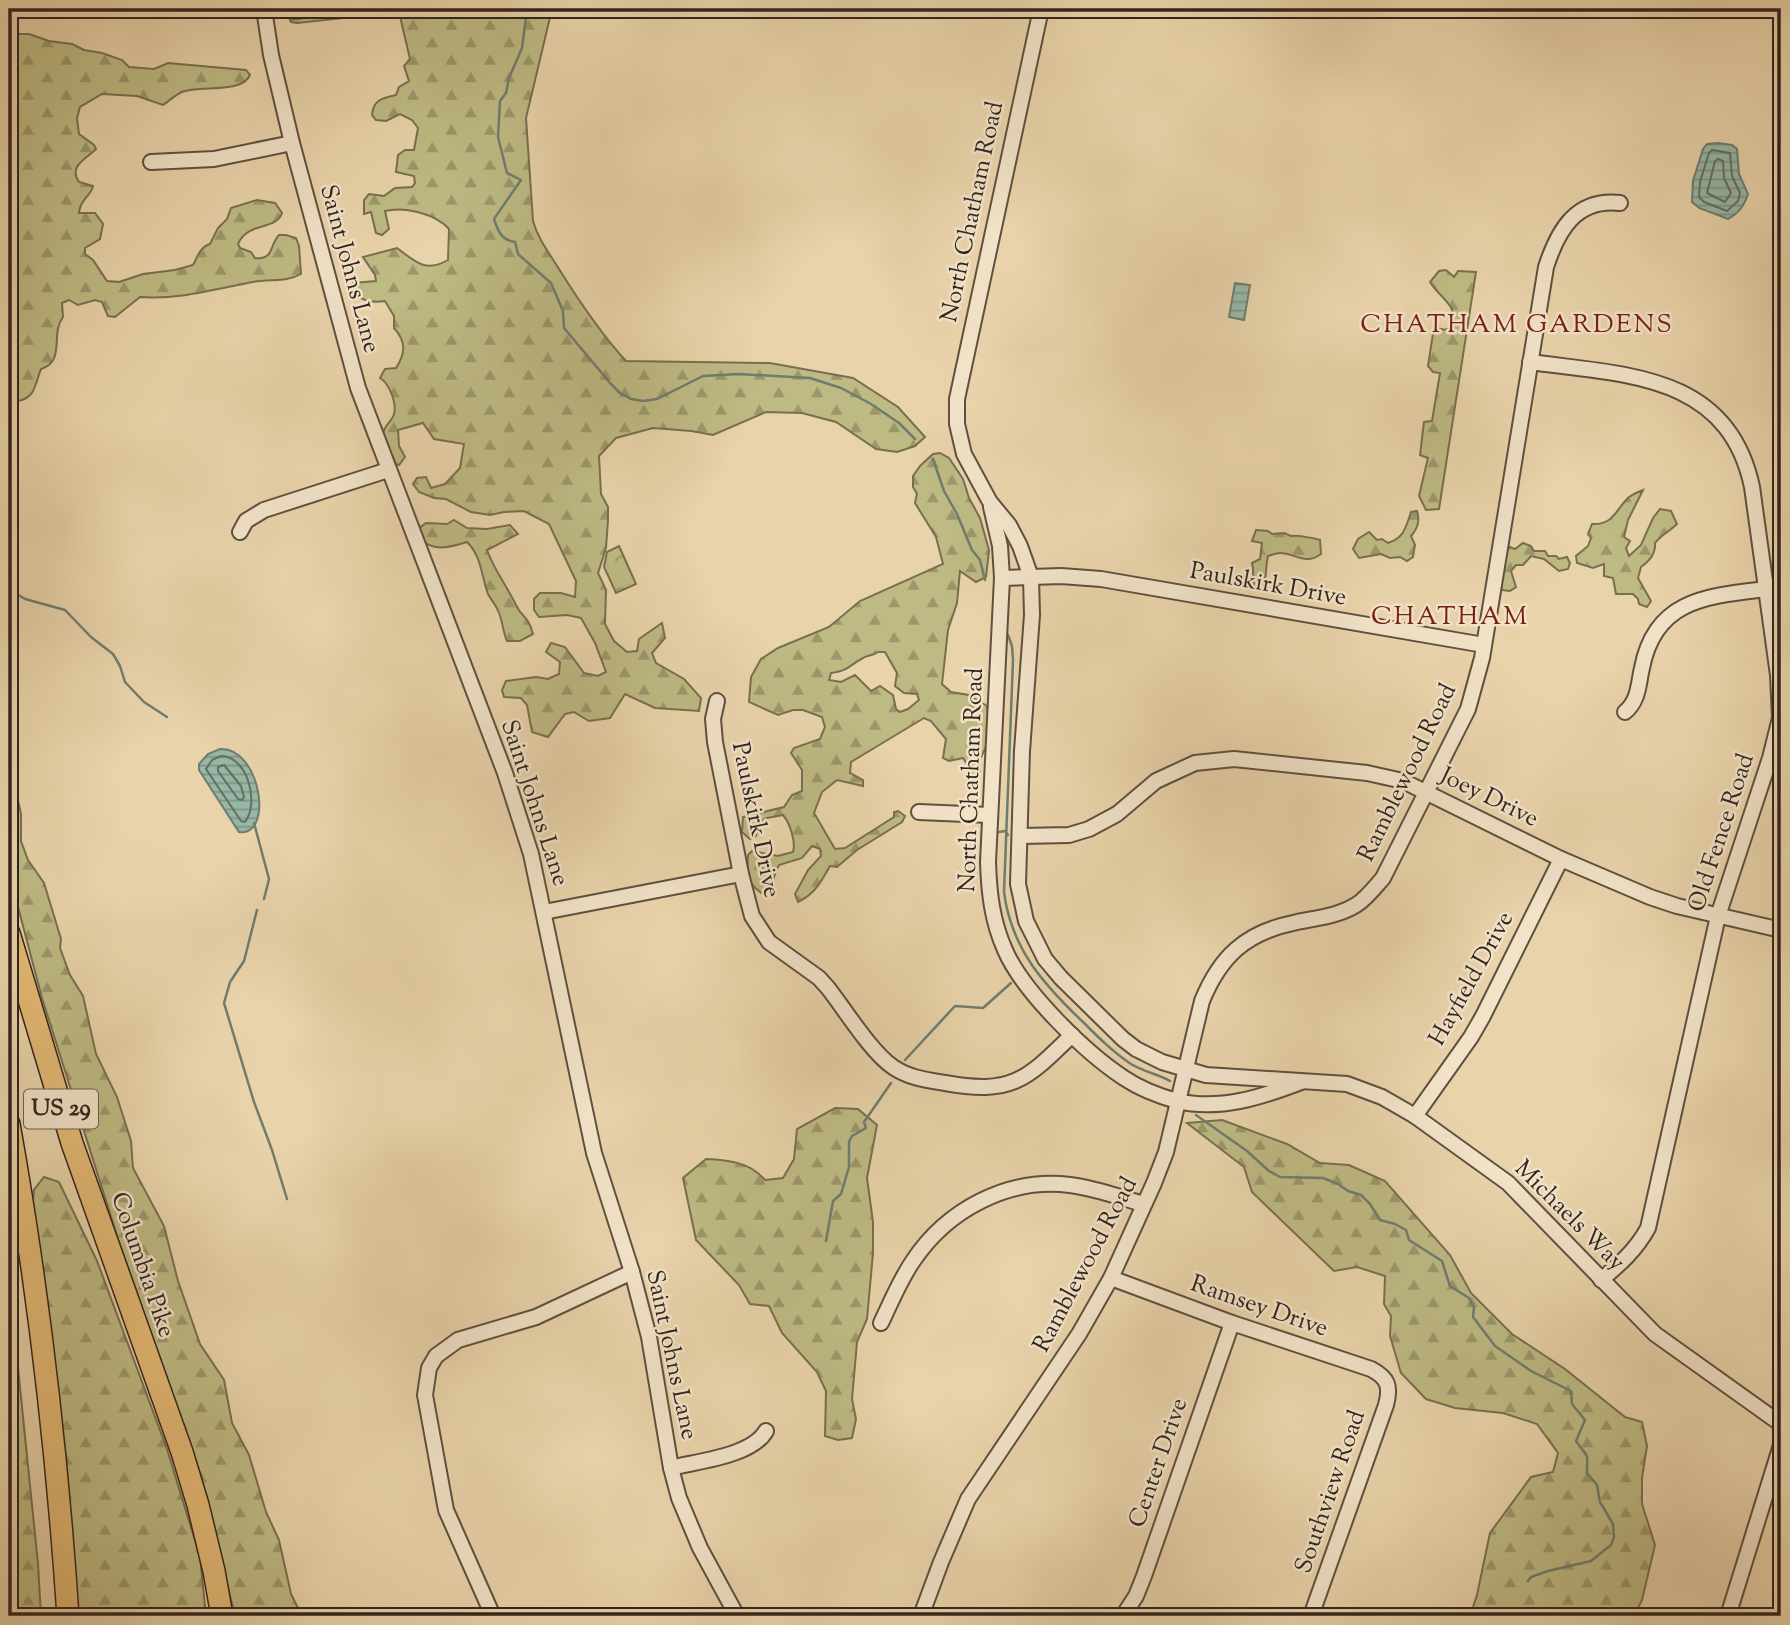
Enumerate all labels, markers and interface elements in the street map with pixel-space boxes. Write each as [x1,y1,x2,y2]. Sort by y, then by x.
street label: North Chatham Road [933,98,1013,326]
street label: Saint Johns Lane [310,181,388,357]
district label: CHATHAM GARDENS [1360,307,1674,344]
street label: Paulskirk Drive [1187,554,1349,616]
district label: CHATHAM [1371,599,1529,636]
street label: North Chatham Road [951,667,993,893]
street label: Ramblewood Road [1350,678,1466,868]
street label: Saint Johns Lane [491,716,577,890]
street label: Paulskirk Drive [722,739,788,901]
street label: Old Fence Road [1680,749,1764,917]
street label: Joey Drive [1432,759,1544,836]
street label: Hayfield Drive [1421,906,1523,1052]
road number: US 29 [24,1090,98,1128]
street label: Michaels Way [1506,1153,1632,1279]
street label: Ramblewood Road [1025,1171,1147,1359]
street label: Columbia Pike [101,1188,183,1342]
street label: Saint Johns Lane [636,1267,706,1443]
street label: Ramsey Drive [1186,1268,1332,1346]
street label: Center Drive [1121,1394,1197,1532]
street label: Southview Road [1287,1405,1375,1578]

